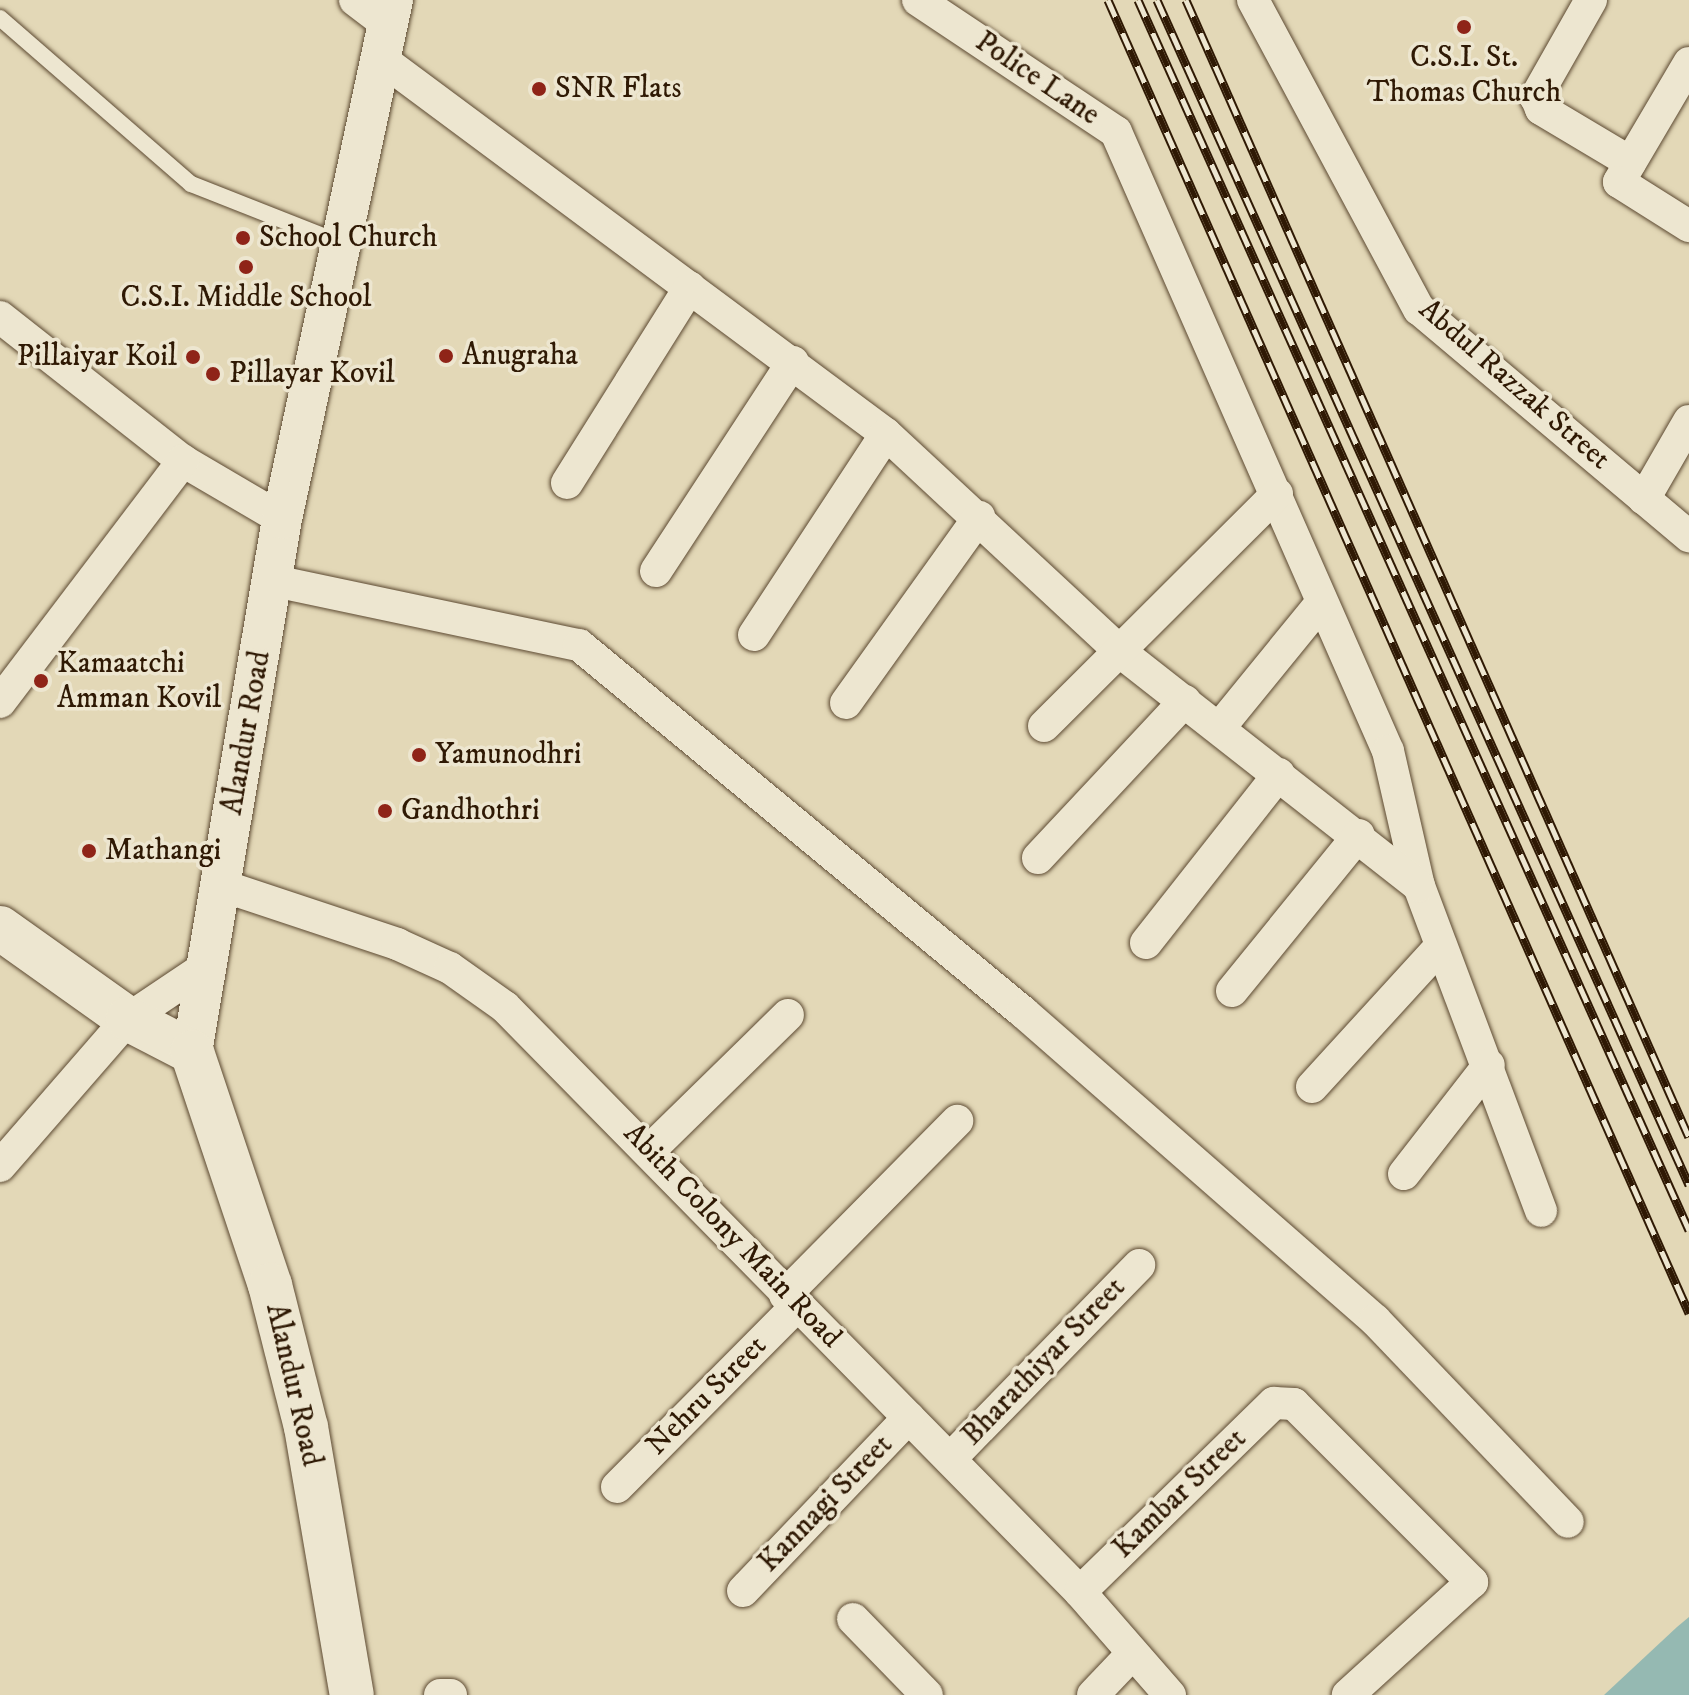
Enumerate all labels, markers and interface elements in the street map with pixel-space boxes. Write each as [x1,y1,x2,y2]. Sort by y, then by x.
marker: C.S.I. St. Thomas Church [1455,18,1473,36]
street label: Police Lane [968,24,1106,134]
place label: C.S.I. St. Thomas Church [1367,40,1561,110]
place label: SNR Flats [555,71,682,107]
marker: SNR Flats [530,80,548,98]
place label: School Church [259,220,437,256]
marker: School Church [234,229,252,247]
marker: C.S.I. Middle School [237,258,255,276]
place label: C.S.I. Middle School [120,280,372,316]
street label: Abdul Razzak Street [1411,292,1617,478]
place label: Anugraha [462,338,578,374]
place label: Pillaiyar Koil [17,339,177,375]
marker: Anugraha [437,347,455,365]
marker: Pillaiyar Koil [184,348,202,366]
place label: Pillayar Kovil [229,356,395,392]
marker: Pillayar Kovil [204,365,222,383]
place label: Kamaatchi Amman Kovil [57,646,221,716]
street label: Alandur Road [215,648,279,818]
marker: Kamaatchi Amman Kovil [32,672,50,690]
place label: Yamunodhri [435,737,581,773]
marker: Yamunodhri [410,746,428,764]
place label: Gandhothri [401,793,540,829]
marker: Gandhothri [376,802,394,820]
place label: Mathangi [105,833,221,869]
marker: Mathangi [80,842,98,860]
street label: Abith Colony Main Road [615,1116,849,1356]
street label: Bharathiyar Street [955,1270,1133,1454]
street label: Alandur Road [257,1300,329,1470]
street label: Nehru Street [639,1328,775,1464]
street label: Kambar Street [1106,1421,1254,1567]
street label: Kannagi Street [751,1428,901,1580]

